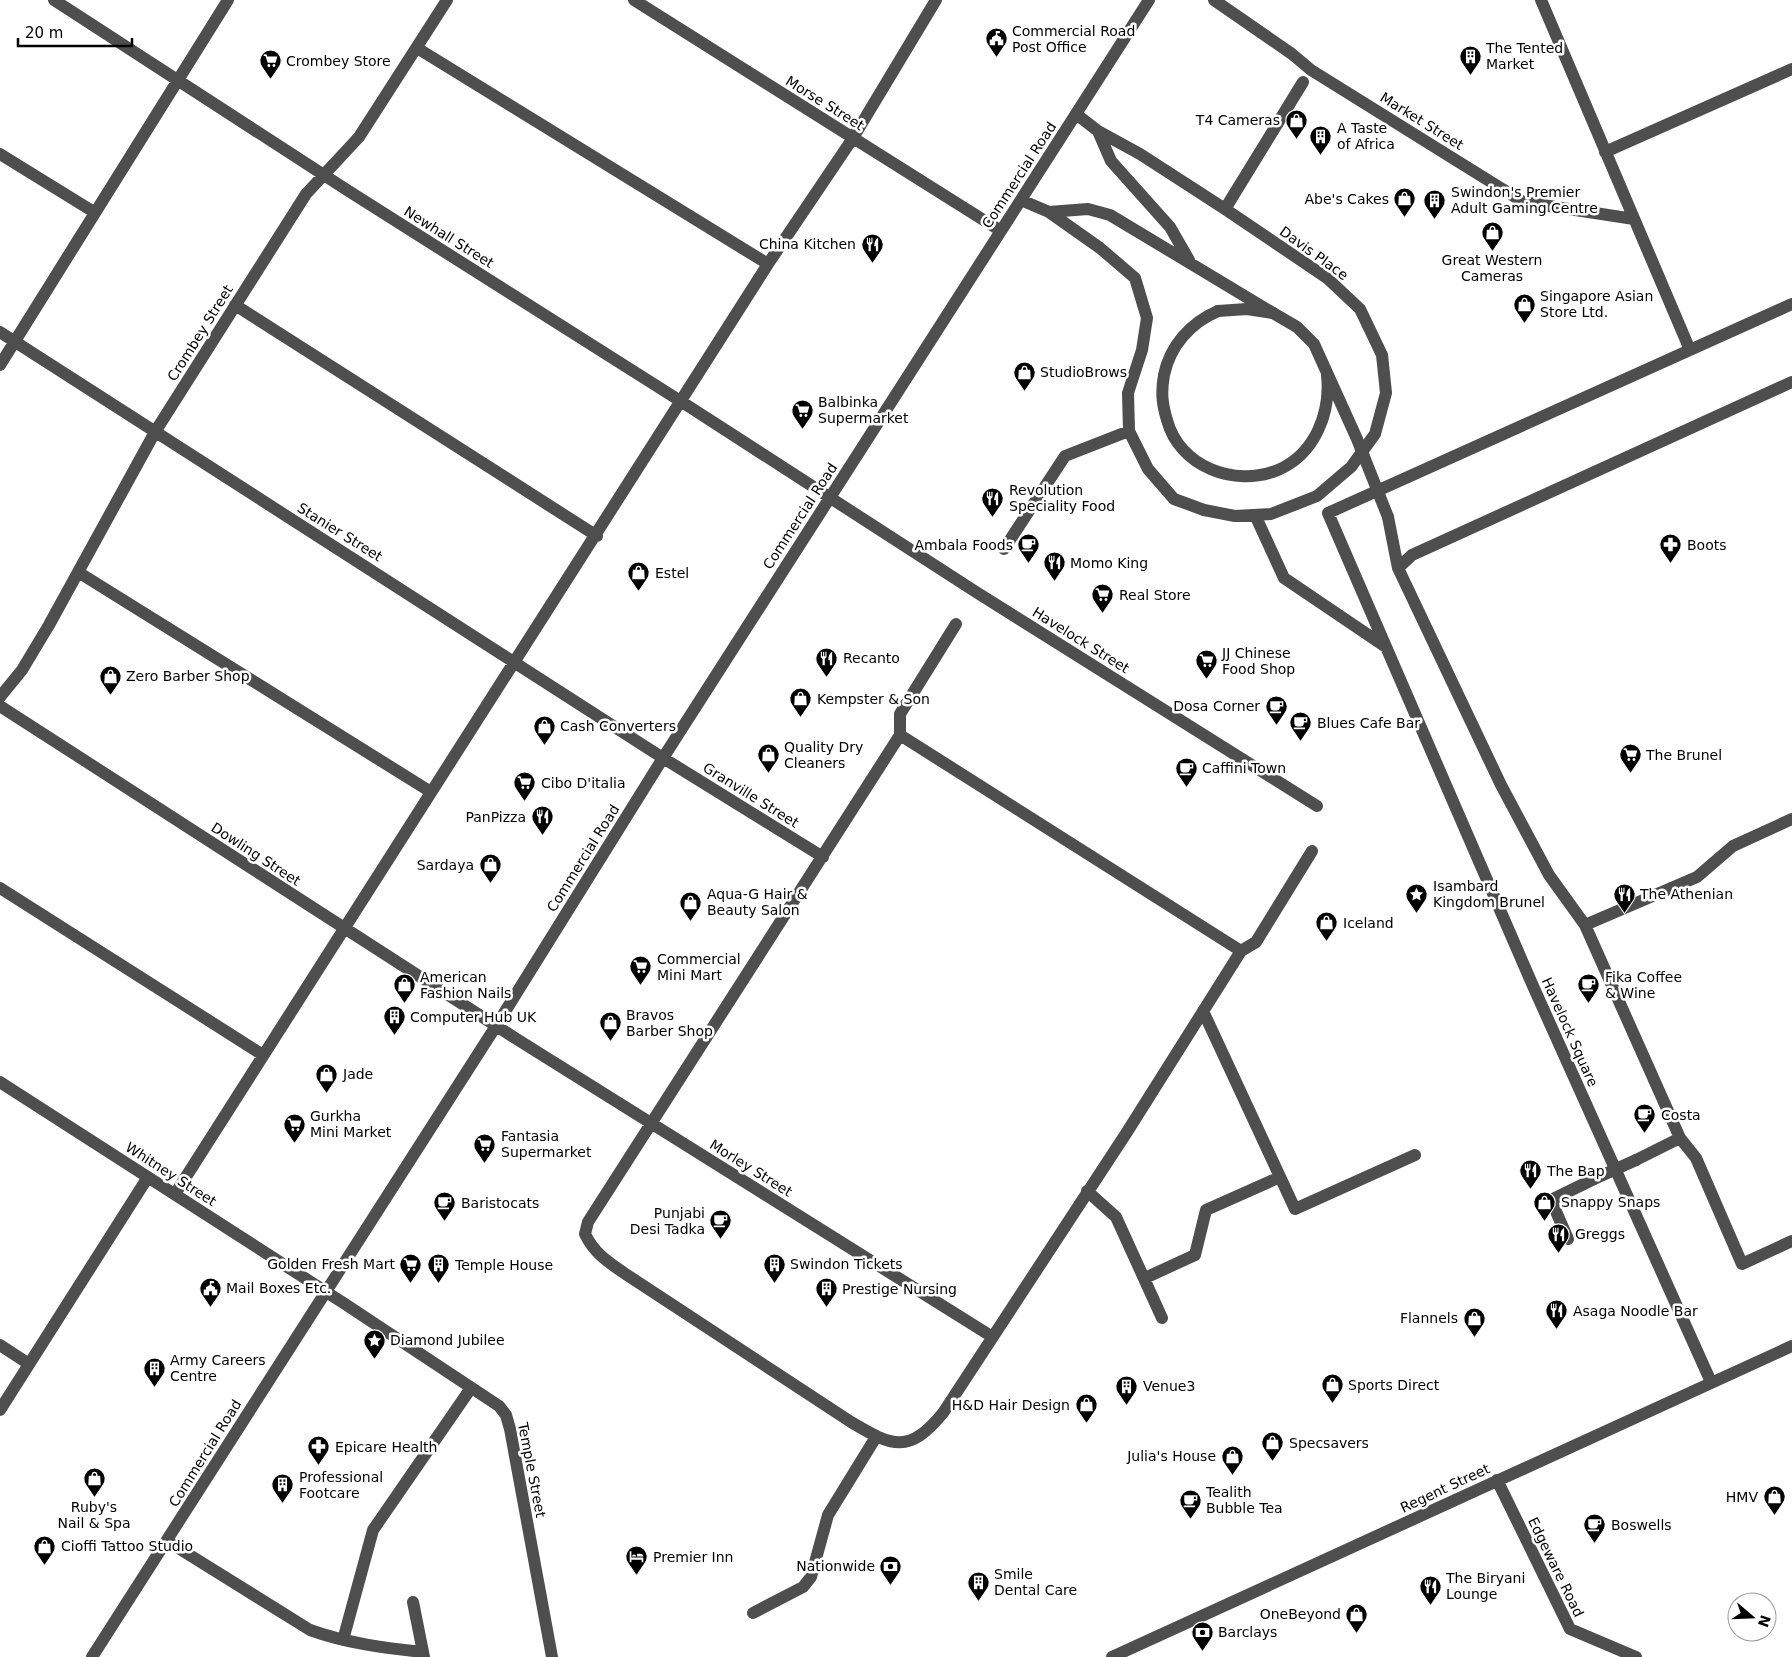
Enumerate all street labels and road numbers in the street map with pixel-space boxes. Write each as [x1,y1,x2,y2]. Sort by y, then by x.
street label: Morse Street [783,73,868,134]
street label: Market Street [1377,89,1467,153]
street label: Commercial Road [979,119,1059,231]
street label: Newhall Street [401,203,497,271]
street label: Davis Place [1277,223,1351,283]
street label: Crombey Street [164,282,236,384]
street label: Commercial Road [760,460,840,572]
street label: Stanier Street [295,499,386,565]
street label: Havelock Street [1030,604,1133,677]
street label: Granville Street [700,759,802,831]
street label: Commercial Road [544,801,622,915]
street label: Dowling Street [208,819,304,889]
street label: Havelock Square [1539,975,1601,1089]
street label: Morley Street [707,1136,796,1200]
street label: Whitney Street [123,1139,220,1210]
street label: Commercial Road [166,1396,244,1510]
street label: Temple Street [515,1420,549,1520]
street label: Regent Street [1398,1460,1493,1516]
street label: Edgeware Road [1525,1515,1587,1619]

